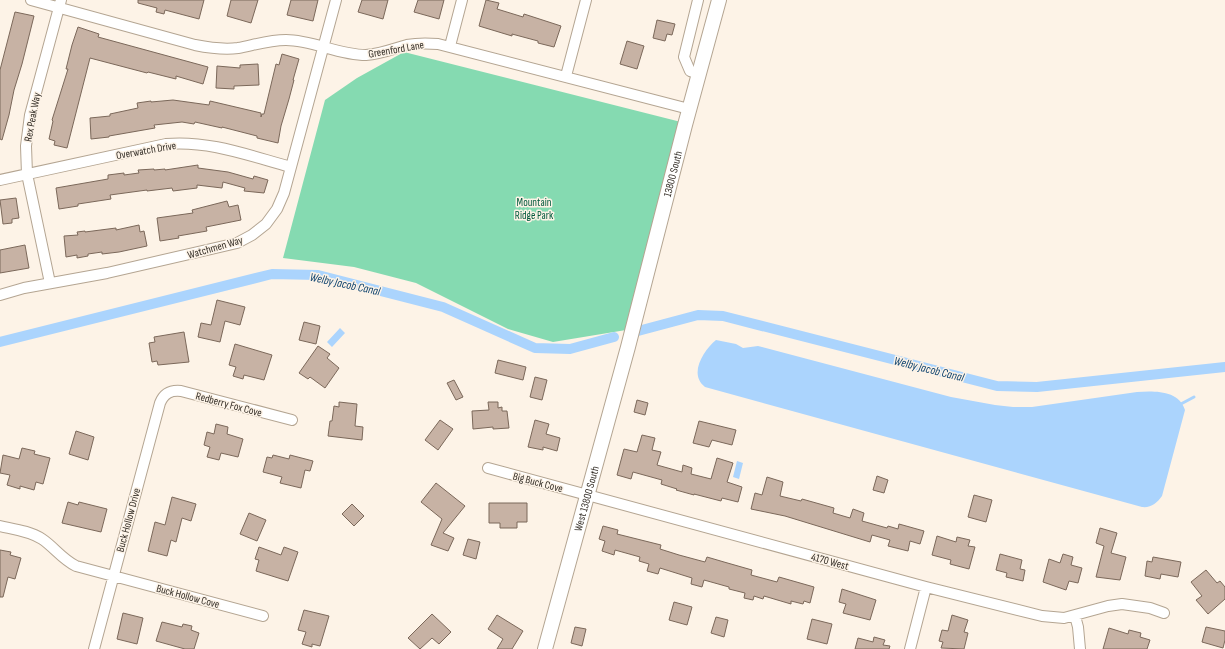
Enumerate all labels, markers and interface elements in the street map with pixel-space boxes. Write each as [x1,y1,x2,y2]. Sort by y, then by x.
street label: Greenford Lane [367,38,425,61]
street label: Rex Peak Way [21,91,44,143]
street label: Overwatch Drive [115,139,177,162]
street label: 13800 South [661,149,685,198]
park label: Mountain Ridge Park [515,196,554,222]
street label: Watchmen Way [186,233,245,262]
water label: Welby Jacob Canal [308,270,382,299]
water label: Welby Jacob Canal [892,354,966,386]
street label: Redberry Fox Cove [194,389,263,420]
street label: West 13800 South [572,464,602,533]
street label: Big Buck Cove [511,470,564,495]
street label: Buck Hollow Drive [114,487,143,554]
street label: 4170 West [810,550,851,573]
street label: Buck Hollow Cove [155,582,221,611]

